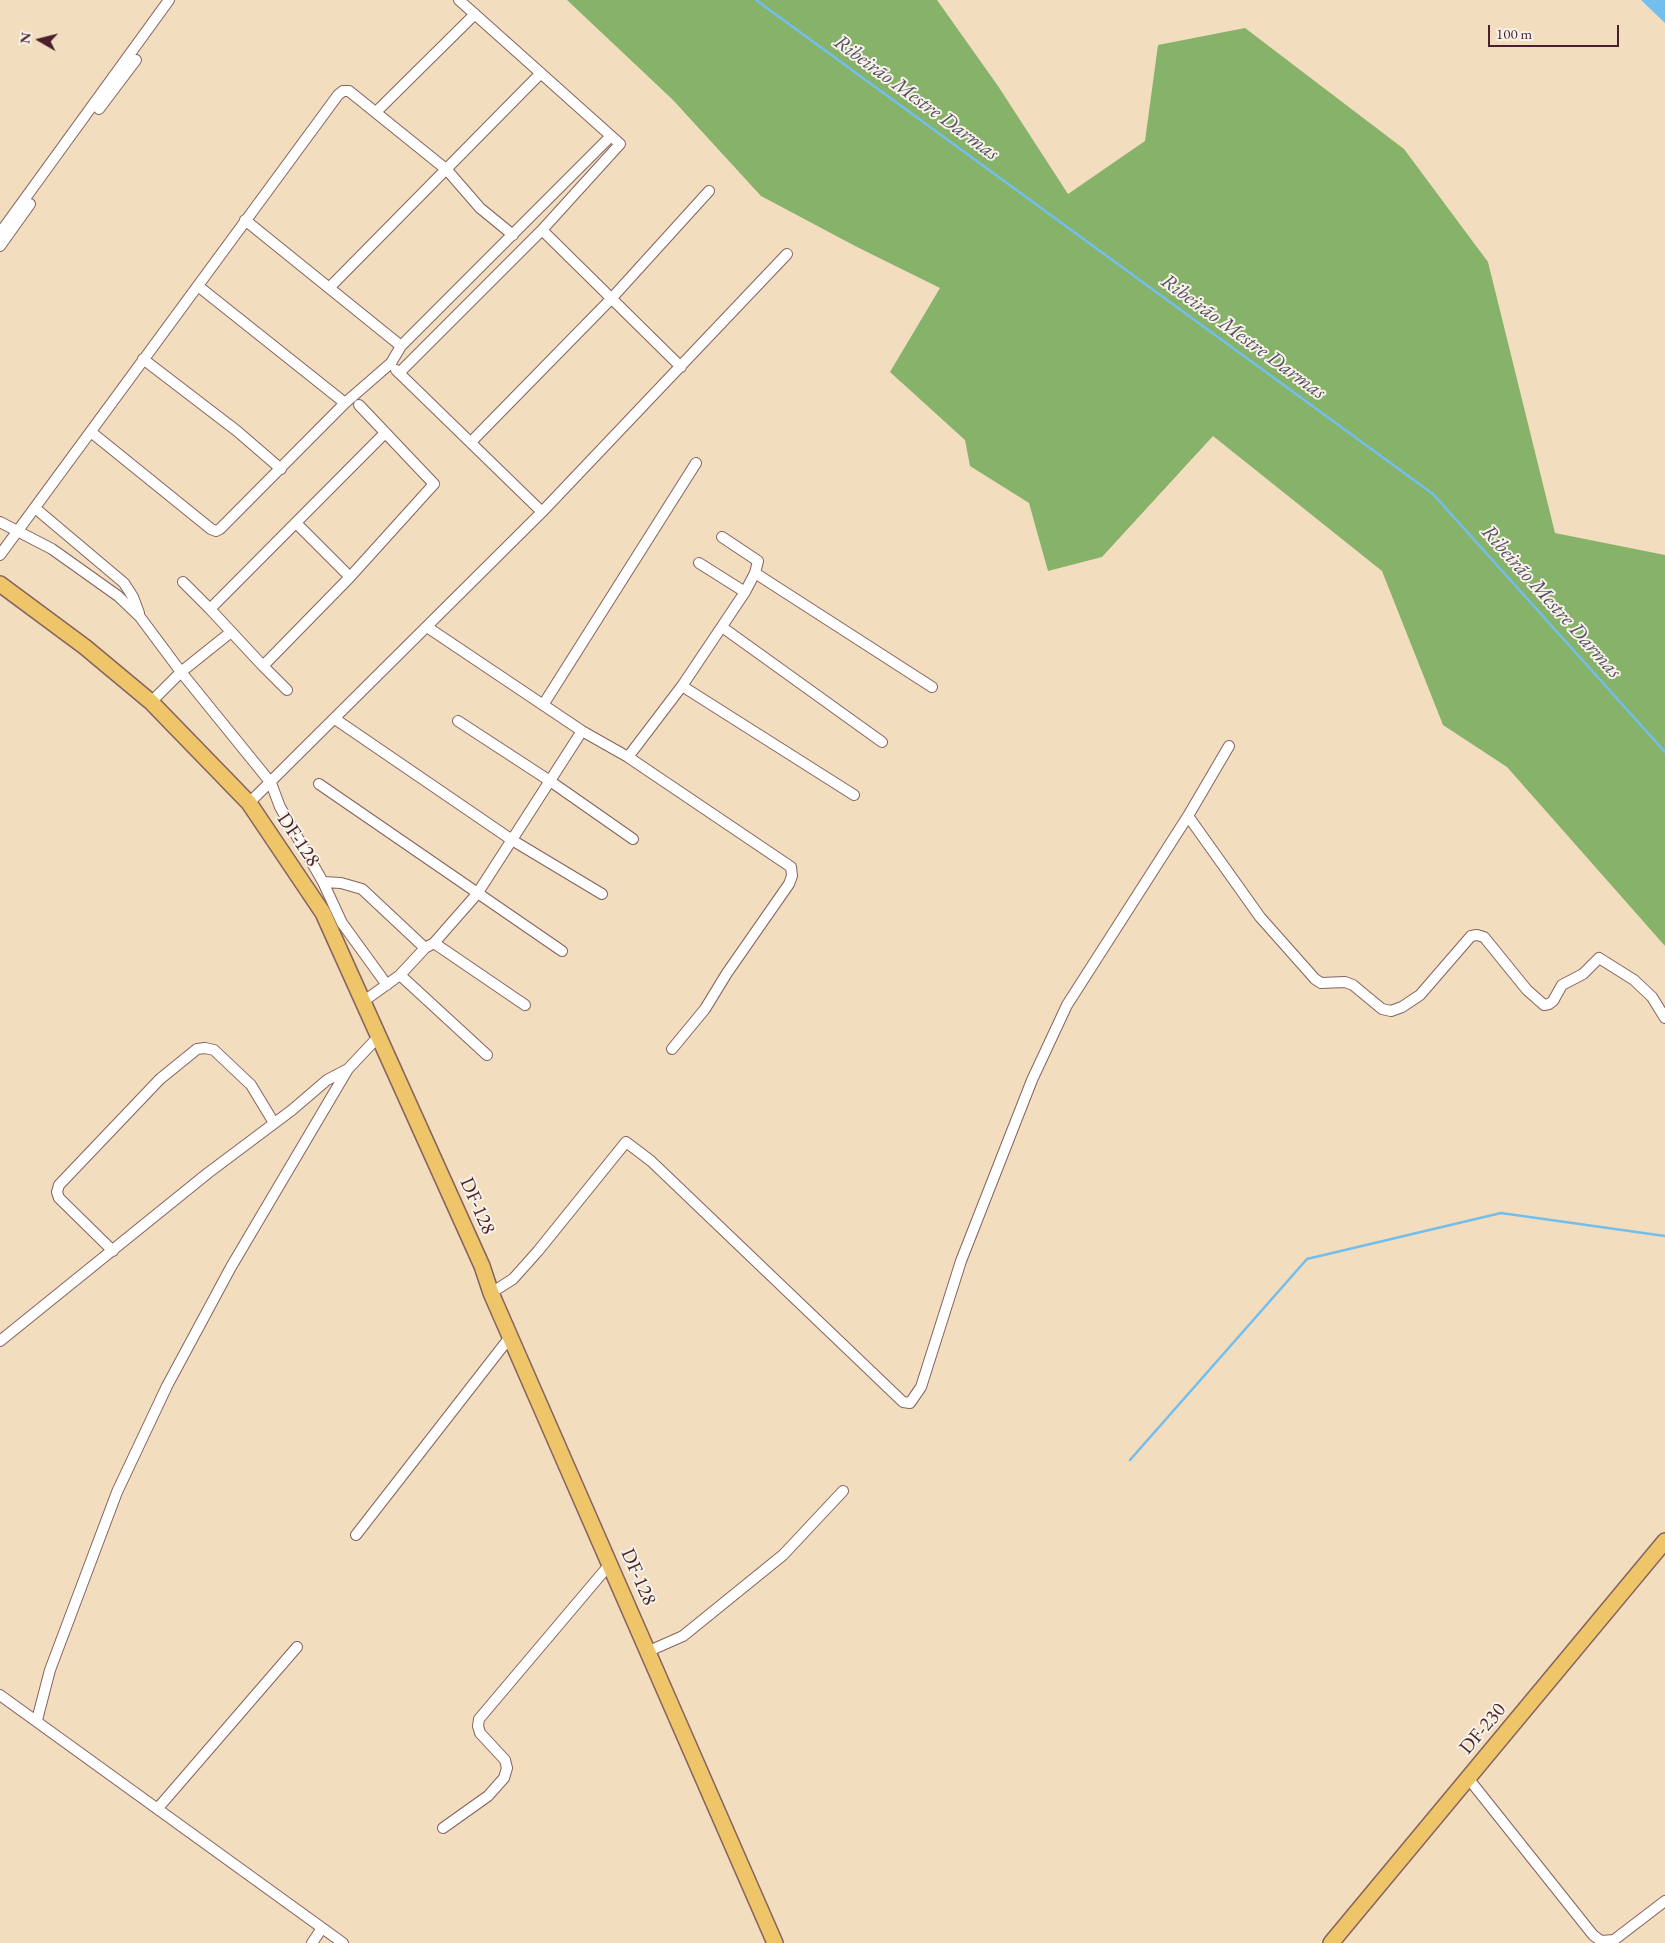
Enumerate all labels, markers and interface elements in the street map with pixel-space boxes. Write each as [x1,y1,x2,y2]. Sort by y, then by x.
north arrow [15,15,65,65]
scale bar [1490,15,1621,47]
text: 100 m [1496,24,1532,43]
water label: Ribeirão Mestre Darmas [829,30,1003,166]
text: N [15,31,35,45]
water label: Ribeirão Mestre Darmas [1156,269,1330,405]
water label: Ribeirão Mestre Darmas [1476,520,1626,684]
street label: DF-128 [271,809,325,871]
street label: DF-128 [454,1174,500,1238]
street label: DF-128 [615,1545,661,1609]
street label: DF-230 [1455,1698,1511,1760]

